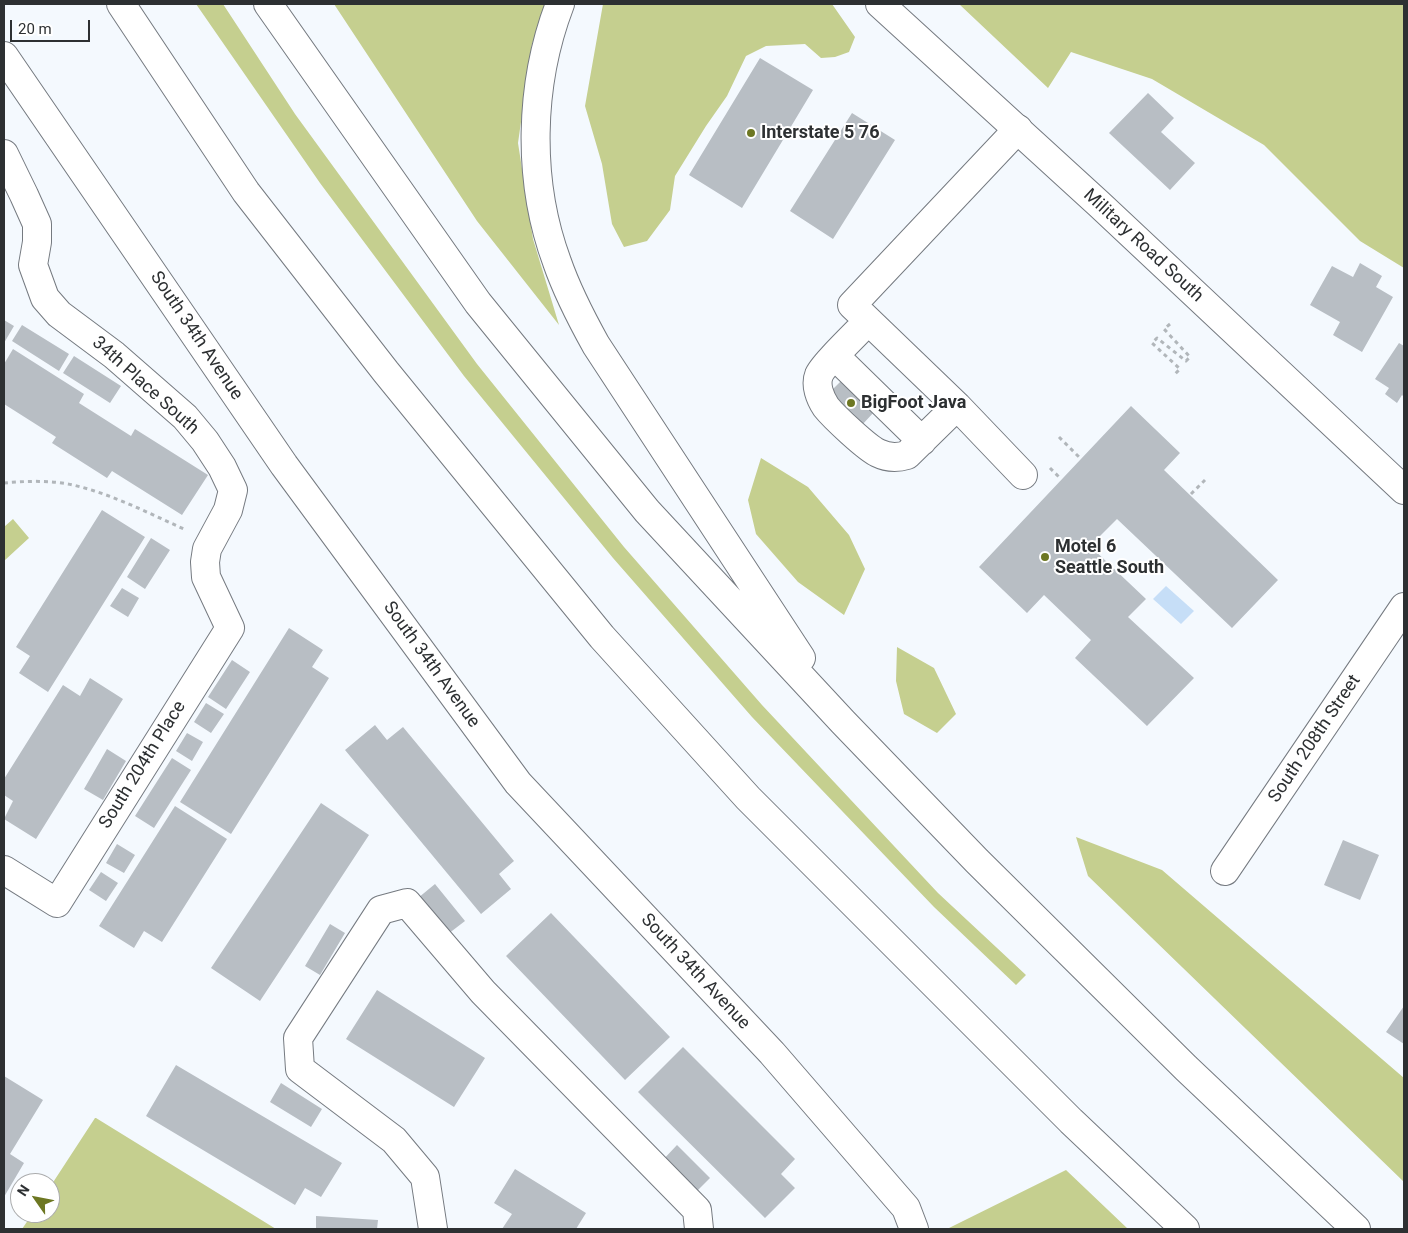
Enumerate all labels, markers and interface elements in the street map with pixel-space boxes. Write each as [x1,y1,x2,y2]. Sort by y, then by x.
scale bar [12,10,92,42]
text: 20 m [18,20,52,38]
place label: Interstate 5 76 [761,122,879,144]
marker: Interstate 5 76 [745,127,757,139]
street label: Military Road South [1079,185,1207,307]
street label: South 34th Avenue [145,268,247,404]
street label: 34th Place South [87,332,203,440]
place label: BigFoot Java [861,392,966,414]
marker: BigFoot Java [845,397,857,409]
place label: Motel 6 Seattle South [1055,536,1164,578]
marker: Motel 6 Seattle South [1039,551,1051,563]
street label: South 34th Avenue [378,598,484,732]
street label: South 208th Street [1264,671,1366,807]
street label: South 204th Place [95,697,191,833]
street label: South 34th Avenue [636,910,754,1034]
north arrow [10,1173,60,1223]
text: N [14,1182,33,1199]

